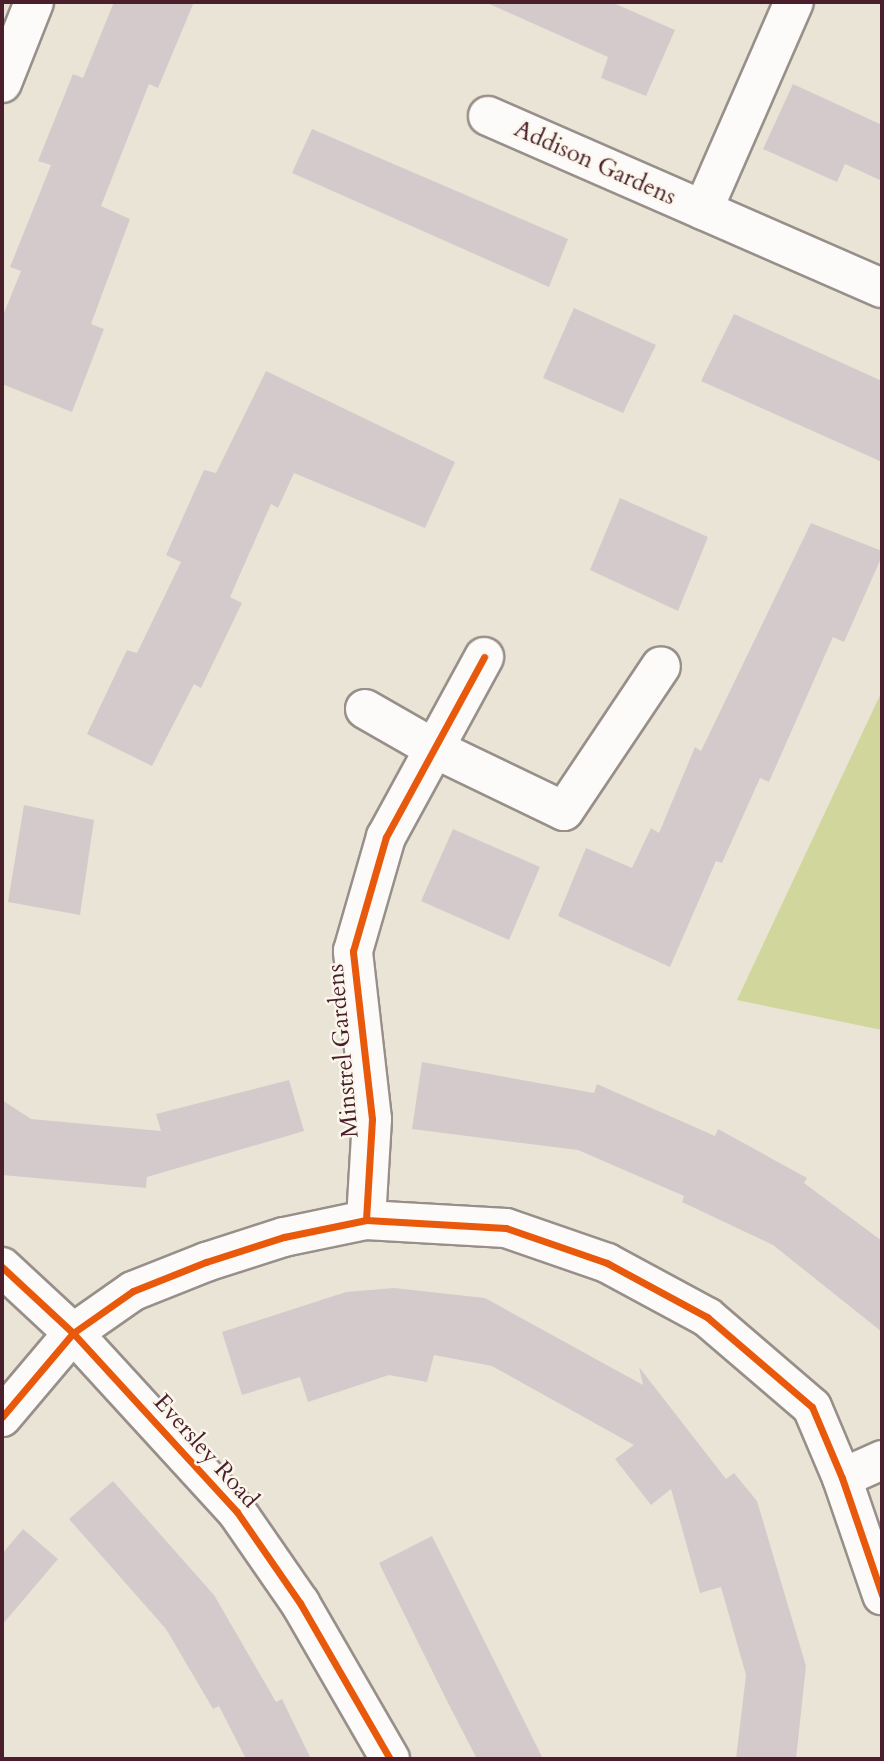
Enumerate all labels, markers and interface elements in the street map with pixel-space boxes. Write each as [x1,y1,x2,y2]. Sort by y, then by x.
street label: Addison Gardens [510,114,680,212]
street label: Minstrel Gardens [321,963,365,1139]
street label: Eversley Road [147,1388,265,1514]

